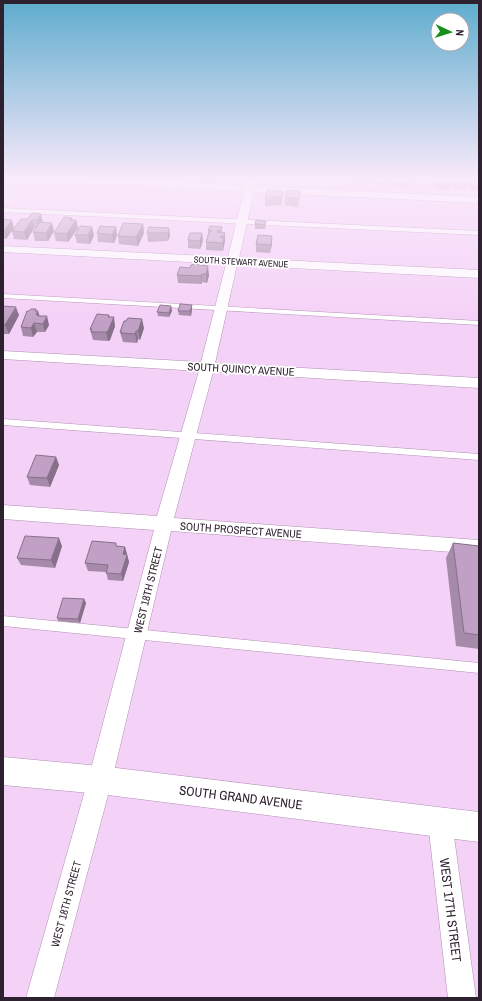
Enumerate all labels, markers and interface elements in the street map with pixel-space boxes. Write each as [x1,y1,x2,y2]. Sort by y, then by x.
north arrow [430,12,470,52]
text: N [453,29,467,36]
street label: SOUTH STEWART AVENUE [193,254,289,270]
street label: SOUTH QUINCY AVENUE [187,359,295,379]
street label: SOUTH PROSPECT AVENUE [180,519,302,541]
street label: WEST 18TH STREET [130,545,166,635]
street label: SOUTH GRAND AVENUE [178,781,304,814]
street label: WEST 17TH STREET [436,857,465,964]
street label: WEST 18TH STREET [48,859,84,949]

